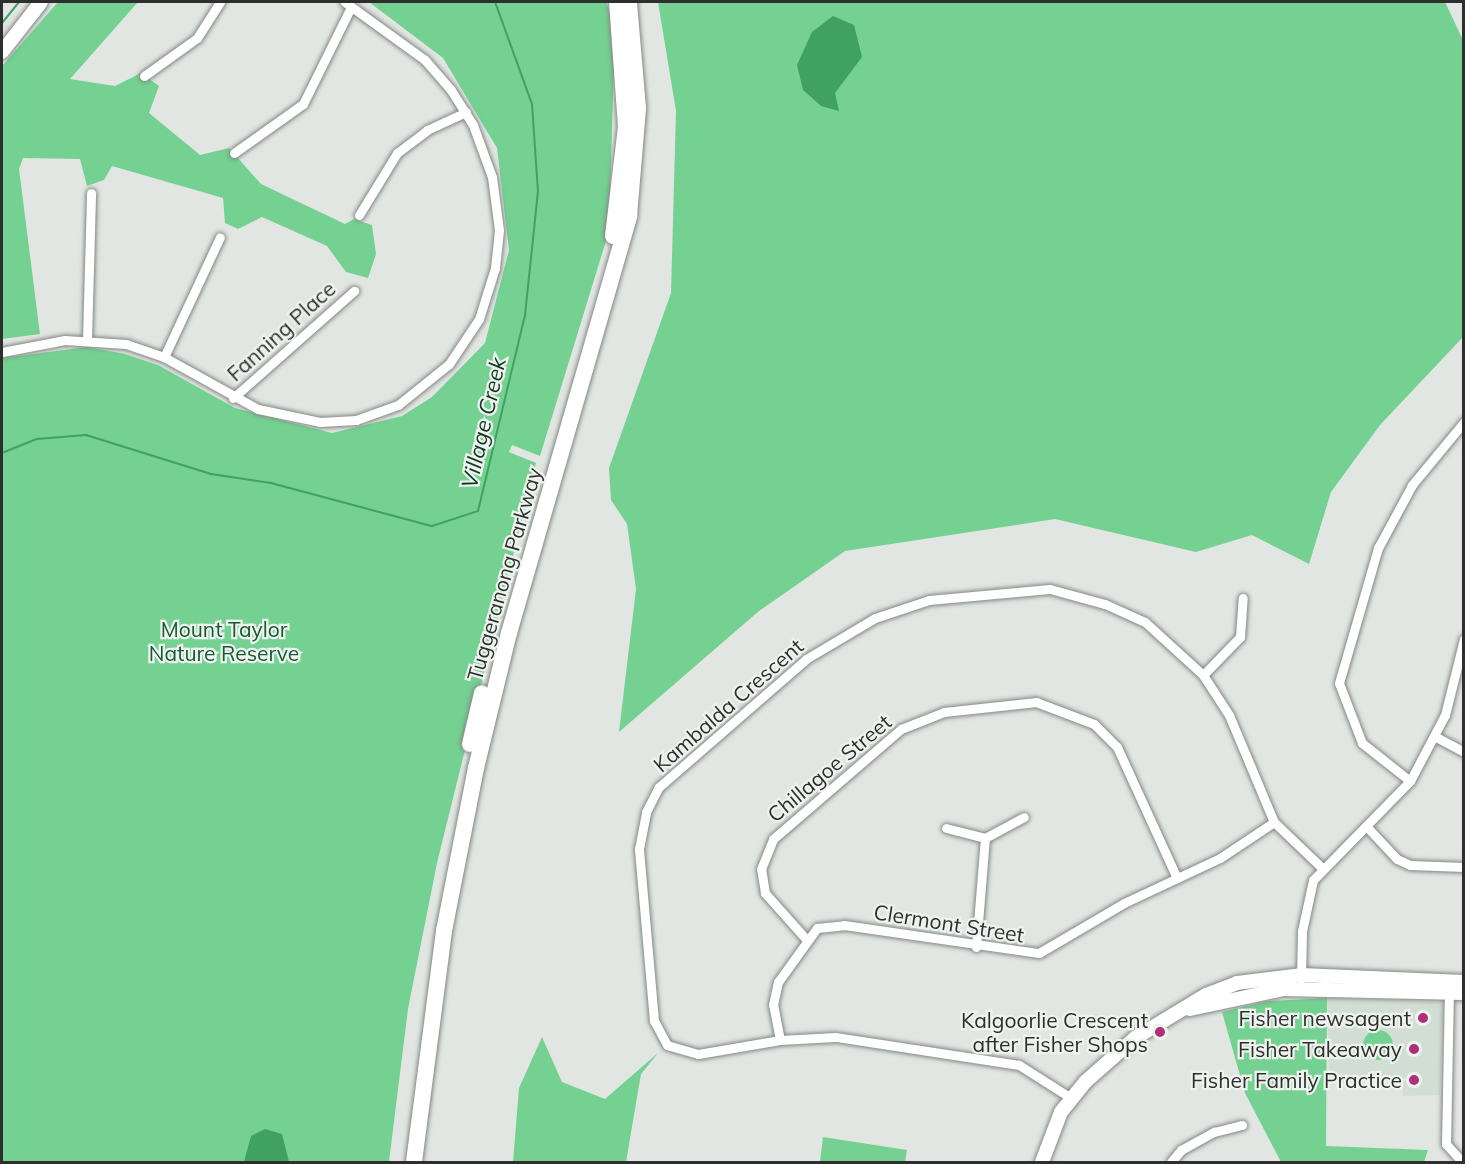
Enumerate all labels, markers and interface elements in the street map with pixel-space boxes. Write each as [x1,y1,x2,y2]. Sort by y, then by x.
street label: Fanning Place [222,276,340,386]
water label: Village Creek [456,355,512,491]
street label: Tuggeranong Parkway [462,465,546,683]
park label: Mount Taylor Nature Reserve [149,616,299,666]
street label: Kambalda Crescent [648,633,808,777]
street label: Chillagoe Street [762,709,896,827]
street label: Clermont Street [872,899,1026,947]
place label: Fisher newsagent [1239,1005,1411,1031]
place label: Kalgoorlie Crescent after Fisher Shops [961,1007,1148,1057]
marker: Fisher newsagent [1416,1011,1430,1025]
marker: Kalgoorlie Crescent after Fisher Shops [1153,1025,1167,1039]
place label: Fisher Takeaway [1238,1036,1402,1062]
marker: Fisher Takeaway [1407,1042,1421,1056]
place label: Fisher Family Practice [1191,1067,1402,1093]
marker: Fisher Family Practice [1407,1073,1421,1087]

